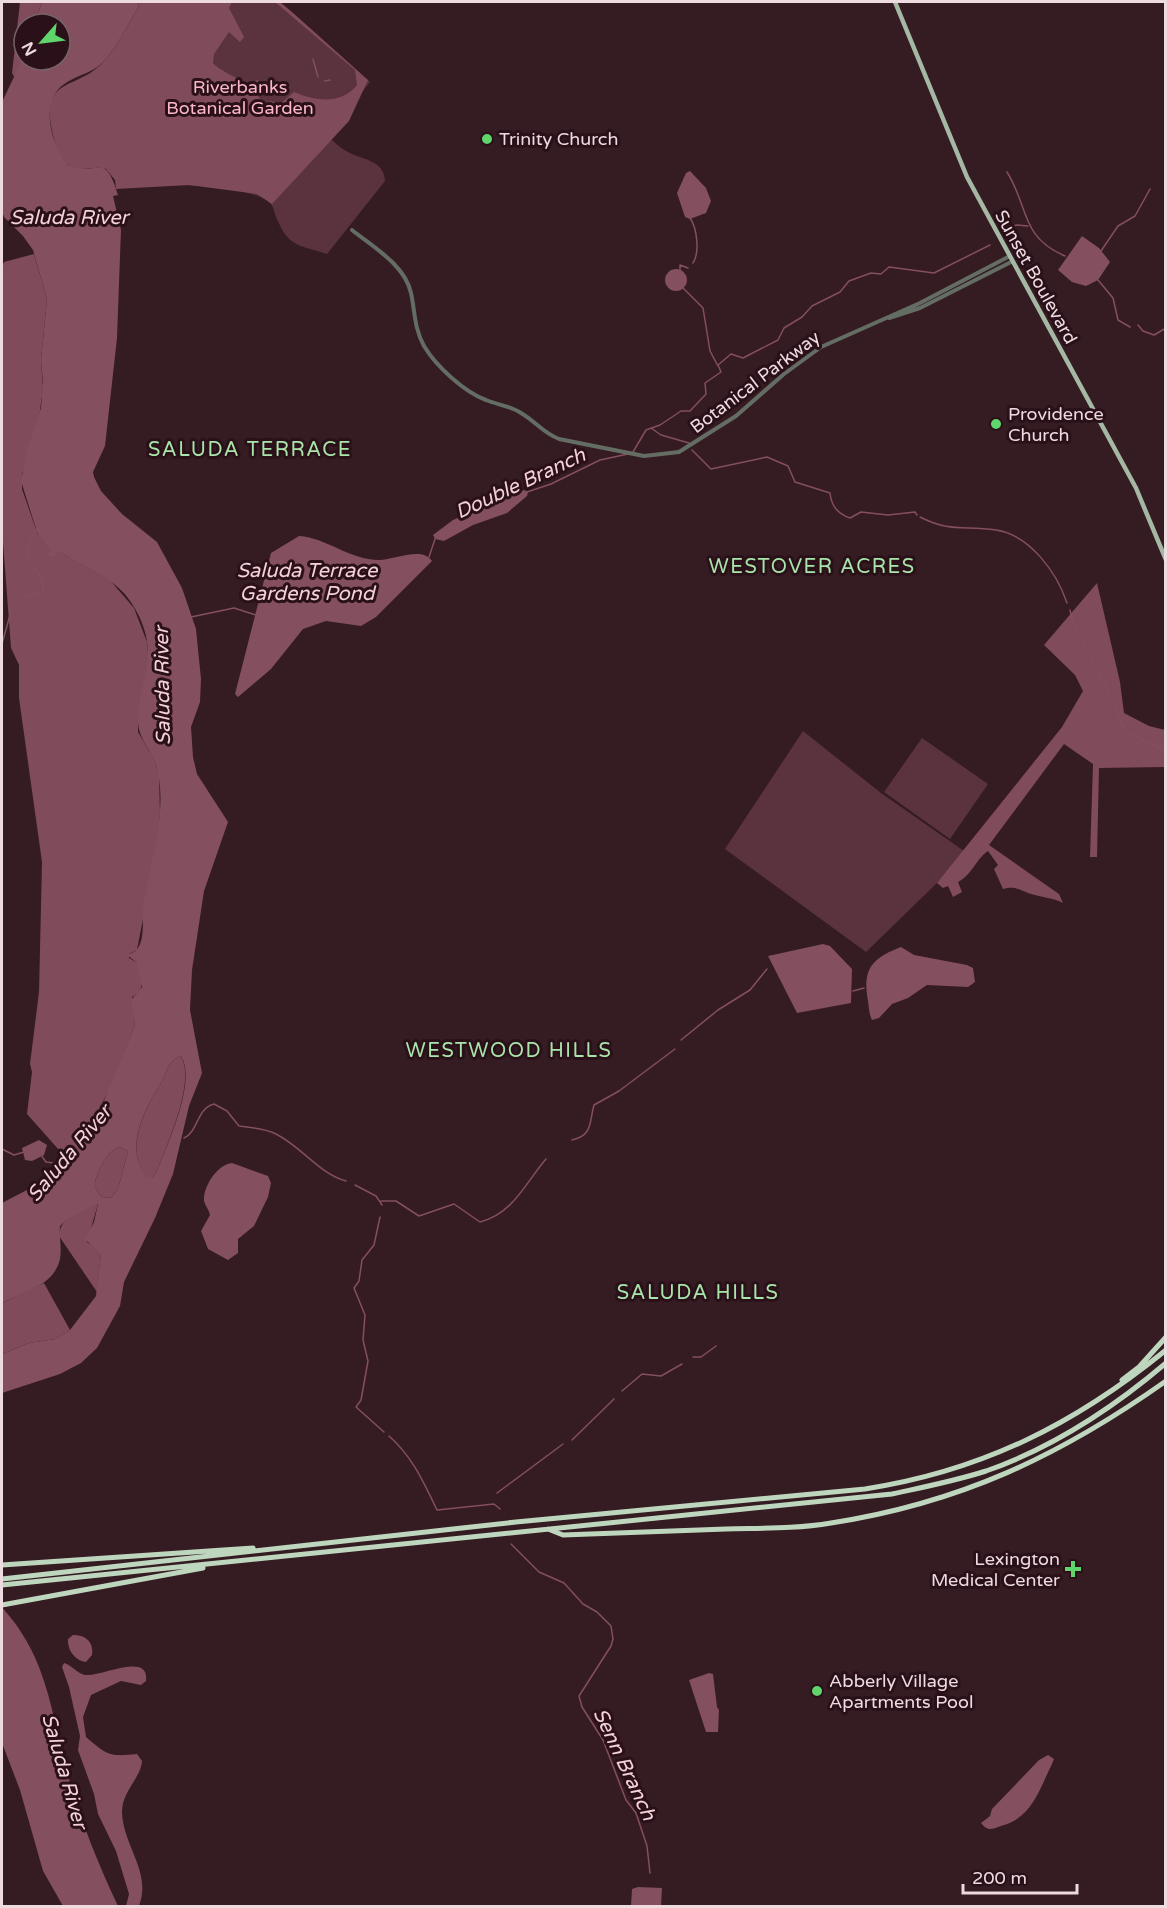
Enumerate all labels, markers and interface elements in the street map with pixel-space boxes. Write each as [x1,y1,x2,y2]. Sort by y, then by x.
north arrow [12,12,72,72]
text: N [18,38,41,59]
park label: Riverbanks Botanical Garden [166,76,314,119]
place label: Trinity Church [499,128,618,150]
marker: Trinity Church [480,132,494,146]
water label: Saluda River [10,206,131,230]
street label: Sunset Boulevard [990,206,1082,348]
street label: Botanical Parkway [686,326,824,438]
place label: Providence Church [1008,403,1104,446]
marker: Providence Church [989,417,1003,431]
district label: SALUDA TERRACE [148,438,352,462]
water label: Double Branch [452,443,590,525]
district label: WESTOVER ACRES [708,555,916,579]
water label: Saluda Terrace Gardens Pond [237,559,379,606]
water label: Saluda River [150,624,176,745]
district label: WESTWOOD HILLS [406,1039,612,1063]
water label: Saluda River [23,1099,119,1207]
district label: SALUDA HILLS [617,1281,779,1305]
place label: Lexington Medical Center [931,1548,1060,1591]
marker: Lexington Medical Center [1064,1560,1082,1578]
place label: Abberly Village Apartments Pool [829,1670,973,1713]
marker: Abberly Village Apartments Pool [810,1684,824,1698]
water label: Senn Branch [588,1705,661,1825]
water label: Saluda River [36,1711,93,1834]
scale bar [963,1857,1077,1895]
text: 200 m [972,1867,1027,1889]

